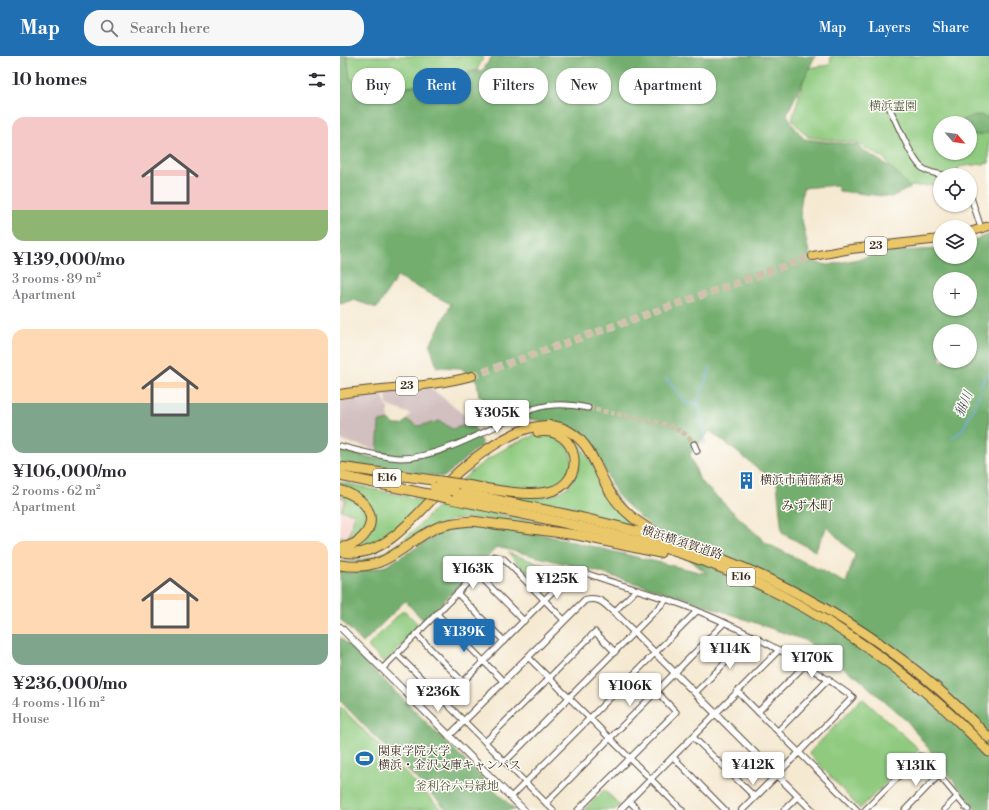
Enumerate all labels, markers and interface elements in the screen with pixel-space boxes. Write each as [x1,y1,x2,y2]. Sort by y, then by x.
search box [84,10,364,46]
text: Map [20,16,60,40]
icon: search [98,17,120,39]
text: Search here [130,19,210,38]
text: Map [819,19,846,37]
text: Layers [868,19,911,37]
text: Share [933,19,969,37]
chip: Buy [352,68,405,104]
chip: Rent [413,68,471,104]
chip: Filters [479,68,548,104]
chip: New [556,68,611,104]
chip: Apartment [619,68,716,104]
text: 10 homes [12,69,87,91]
icon: filters [306,69,328,91]
park label: 横浜霊園 [869,99,917,114]
north arrow [933,116,977,160]
map controls [933,116,977,368]
icon: home [134,143,206,215]
button: locate [933,168,977,212]
button: layers [933,220,977,264]
road number: 23 [865,237,887,255]
text: ¥139,000/mo [12,249,125,271]
text: 3 rooms · 89 m² [12,271,101,287]
button: + [933,272,977,316]
text: Apartment [12,287,76,303]
button: − [933,324,977,368]
icon: home [134,355,206,427]
road number: 23 [396,377,418,395]
water label: 㹨川 [952,387,977,419]
pin: ¥305K [469,400,525,434]
text: ¥305K [474,405,520,421]
text: ¥106,000/mo [12,461,127,483]
road number: E16 [373,469,401,487]
building icon: 横浜市南部斎場 [737,470,757,490]
place label: 横浜市南部斎場 [760,473,844,488]
text: 2 rooms · 62 m² [12,483,101,499]
district label: みず木町 [781,498,833,514]
text: Apartment [12,499,76,515]
street label: 横浜横須賀道路 [640,523,724,563]
pin: ¥163K [445,556,501,590]
text: ¥163K [452,561,494,577]
pin: ¥125K [529,566,585,600]
icon: home [134,567,206,639]
road number: E16 [727,568,755,586]
text: ¥125K [535,571,579,587]
pin: ¥139K [436,619,492,653]
text: ¥139K [443,624,485,640]
pin: ¥114K [702,636,758,670]
text: ¥114K [709,641,751,657]
pin: ¥170K [784,645,840,679]
text: ¥170K [791,650,833,666]
text: ¥236,000/mo [12,673,128,695]
pin: ¥106K [602,673,658,707]
text: ¥106K [608,678,652,694]
pin: ¥236K [410,679,466,713]
text: ¥236K [416,684,460,700]
text: 4 rooms · 116 m² [12,695,105,711]
text: House [12,711,49,727]
place label: 関東学院大学 横浜・金沢文庫キャンパス [378,744,521,773]
sports icon: 関東学院大学 横浜・金沢文庫キャンパス [355,748,375,768]
pin: ¥412K [725,752,781,786]
pin: ¥131K [888,753,944,787]
text: ¥412K [731,757,775,773]
text: ¥131K [896,758,936,774]
park label: 釜利谷六号緑地 [415,779,499,794]

